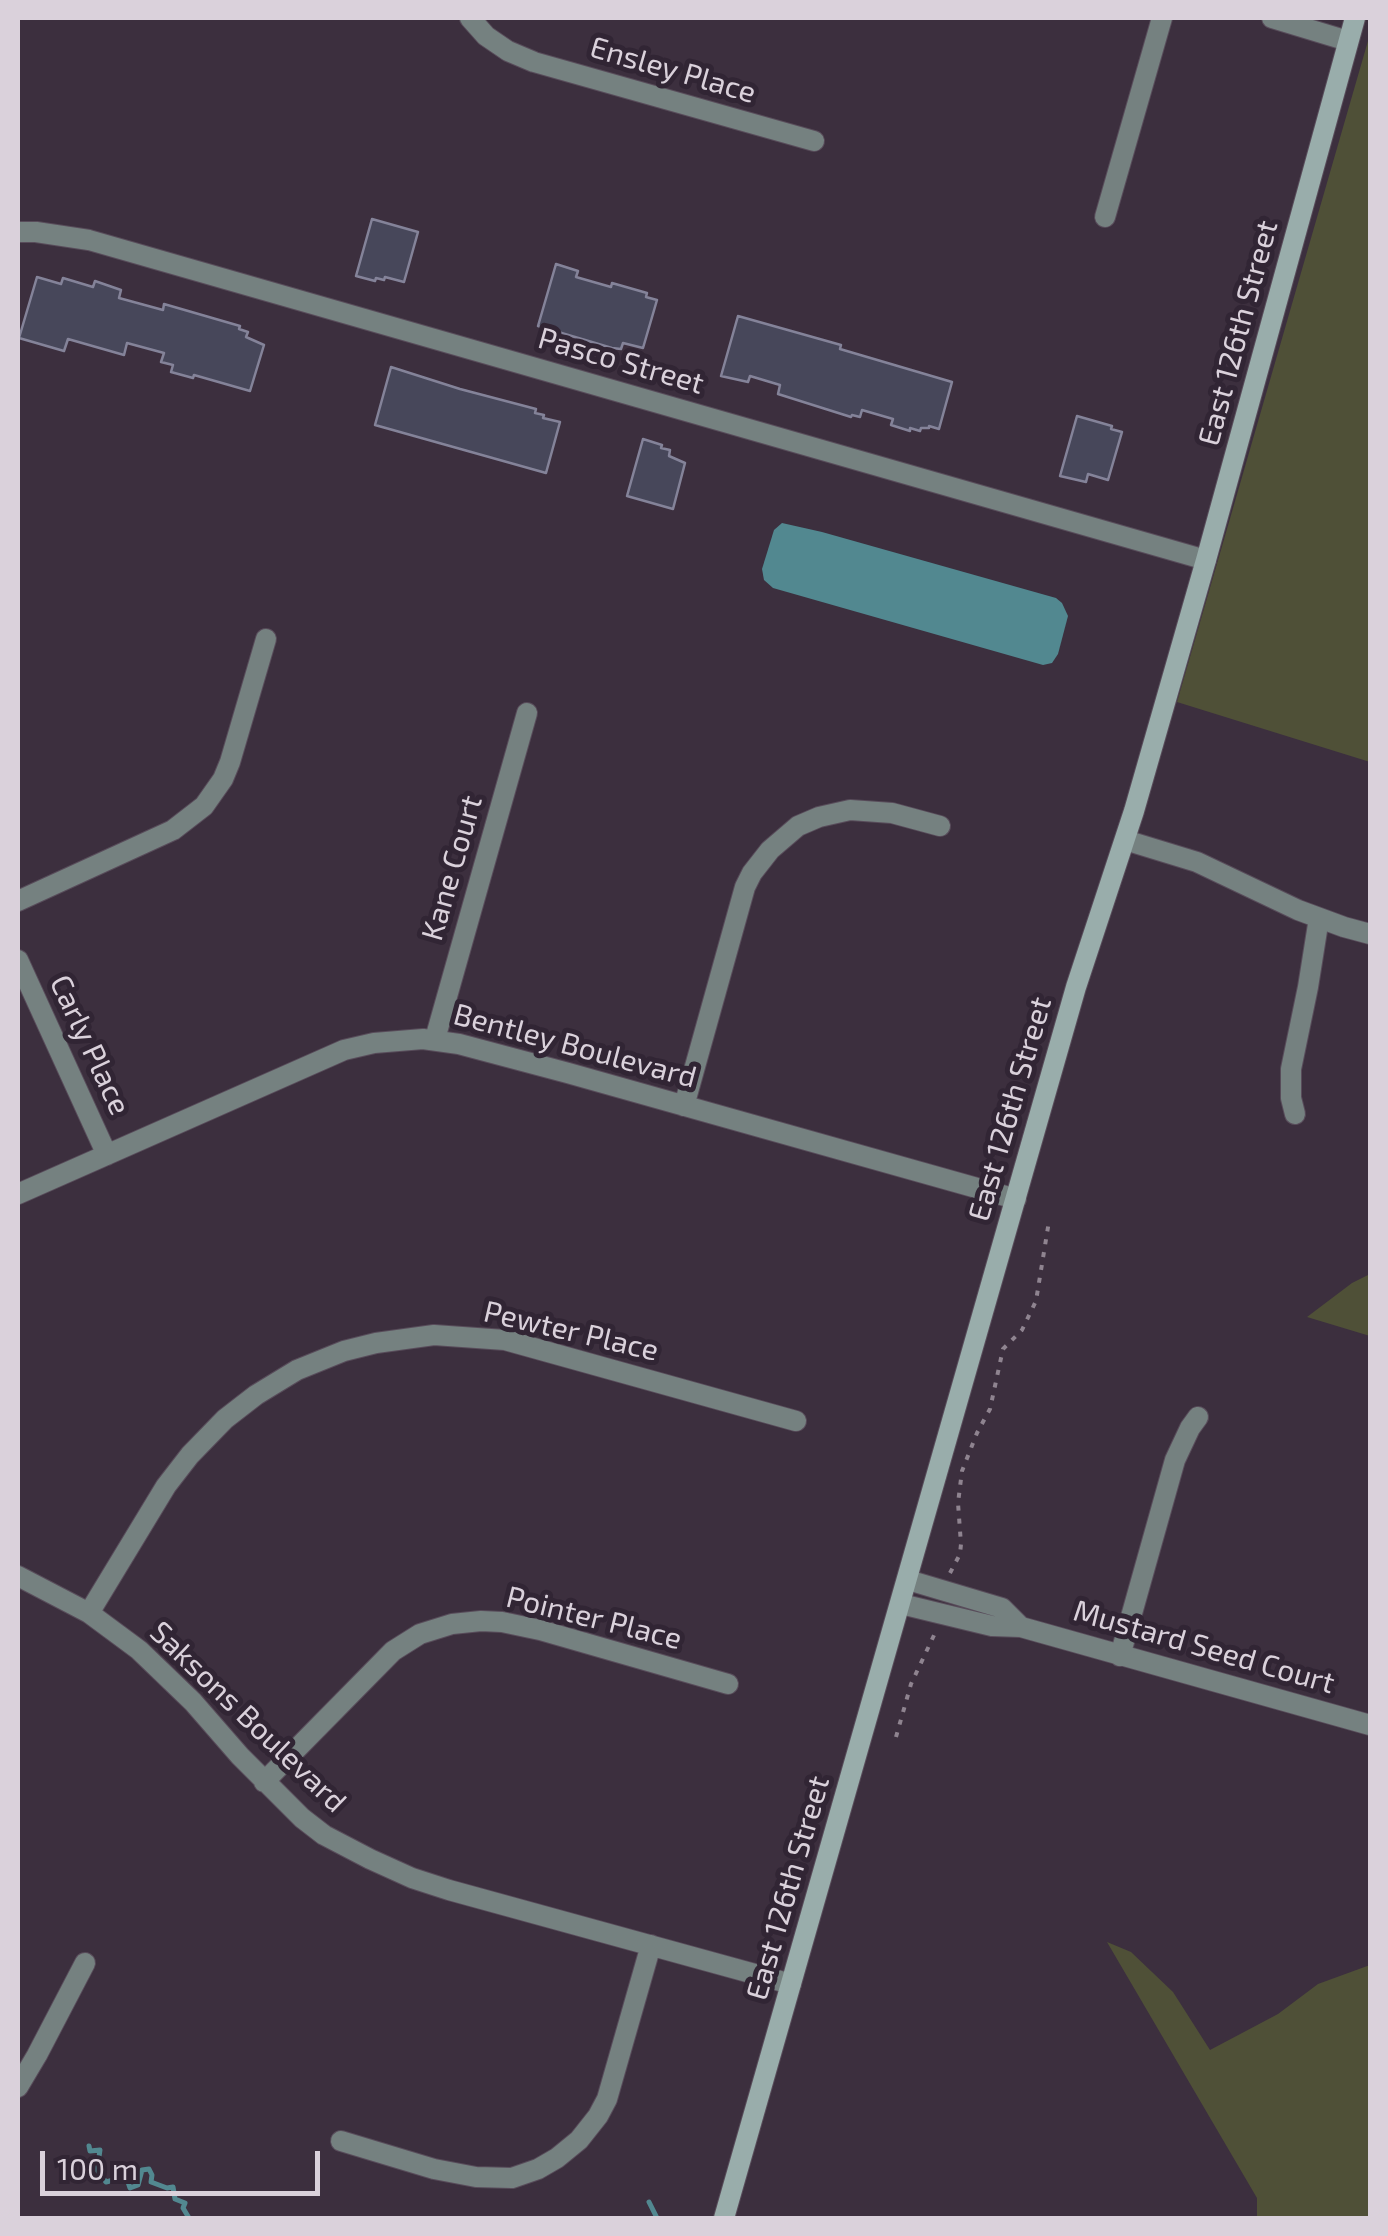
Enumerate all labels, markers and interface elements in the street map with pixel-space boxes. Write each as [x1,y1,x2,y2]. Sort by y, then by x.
street label: Ensley Place [586,29,760,111]
street label: East 126th Street [1191,217,1285,449]
street label: Pasco Street [534,320,708,402]
street label: Kane Court [414,791,490,945]
street label: Carly Place [42,969,138,1121]
street label: East 126th Street [961,993,1059,1225]
street label: Bentley Boulevard [450,996,700,1096]
street label: Pewter Place [480,1293,662,1369]
street label: Pointer Place [503,1579,685,1657]
street label: Mustard Seed Court [1069,1593,1339,1701]
street label: Saksons Boulevard [142,1614,354,1820]
street label: East 126th Street [739,1772,837,2004]
scale bar [45,2131,325,2193]
text: 100 m [57,2150,138,2186]

